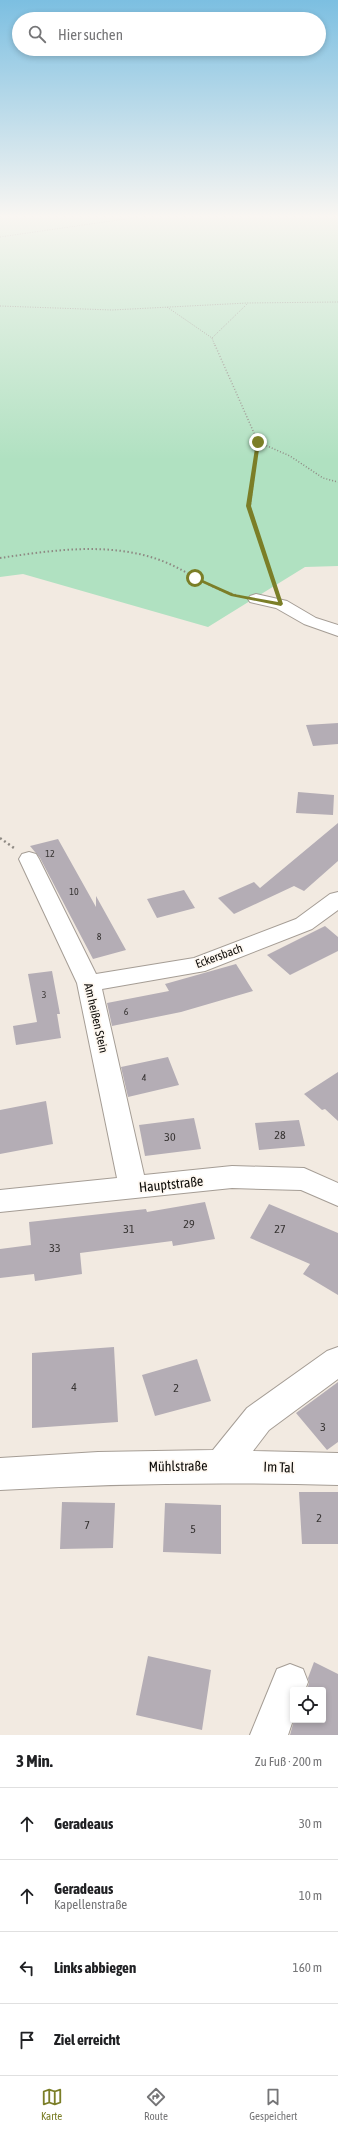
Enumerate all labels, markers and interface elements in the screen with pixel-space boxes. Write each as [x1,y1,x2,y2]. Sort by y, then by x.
search box [12,12,326,56]
icon: search [26,23,48,45]
text: Hier suchen [58,26,123,43]
route end [249,433,267,451]
route start [186,569,204,587]
house number: 12 [45,848,55,859]
house number: 10 [69,886,79,897]
house number: 8 [97,931,102,942]
street label: Eckersbach [193,941,245,971]
street label: Am heißen Stein [81,982,111,1054]
house number: 3 [42,989,47,1000]
house number: 6 [124,1006,129,1017]
house number: 4 [142,1072,147,1083]
house number: 28 [274,1128,286,1142]
house number: 30 [164,1130,176,1144]
street label: Hauptstraße [138,1173,204,1195]
house number: 29 [183,1217,195,1231]
house number: 31 [123,1222,135,1236]
house number: 27 [274,1222,286,1236]
house number: 33 [49,1241,61,1255]
house number: 4 [71,1380,77,1394]
house number: 2 [173,1381,179,1395]
house number: 3 [320,1420,326,1434]
street label: Mühlstraße [148,1457,208,1475]
street label: Im Tal [263,1458,295,1476]
house number: 2 [316,1511,322,1525]
house number: 7 [84,1518,90,1532]
house number: 5 [190,1522,196,1536]
map controls [290,1687,326,1723]
button: locate [290,1687,326,1723]
text: 3 Min. [16,1751,53,1771]
text: Zu Fuß · 200 m [255,1754,322,1769]
icon: ahead [16,1813,38,1835]
text: Geradeaus [54,1815,113,1832]
text: 30 m [299,1816,322,1831]
text: Geradeaus [54,1880,113,1897]
icon: ahead [16,1885,38,1907]
text: 10 m [299,1888,322,1903]
text: Kapellenstraße [54,1897,127,1912]
icon: left [16,1957,38,1979]
text: Links abbiegen [54,1959,136,1976]
text: 160 m [293,1960,322,1975]
icon: arrive [16,2029,38,2051]
text: Ziel erreicht [54,2031,120,2048]
tab: Karte [41,2086,63,2122]
tab: Route [144,2086,168,2122]
tab: Gespeichert [249,2086,297,2122]

